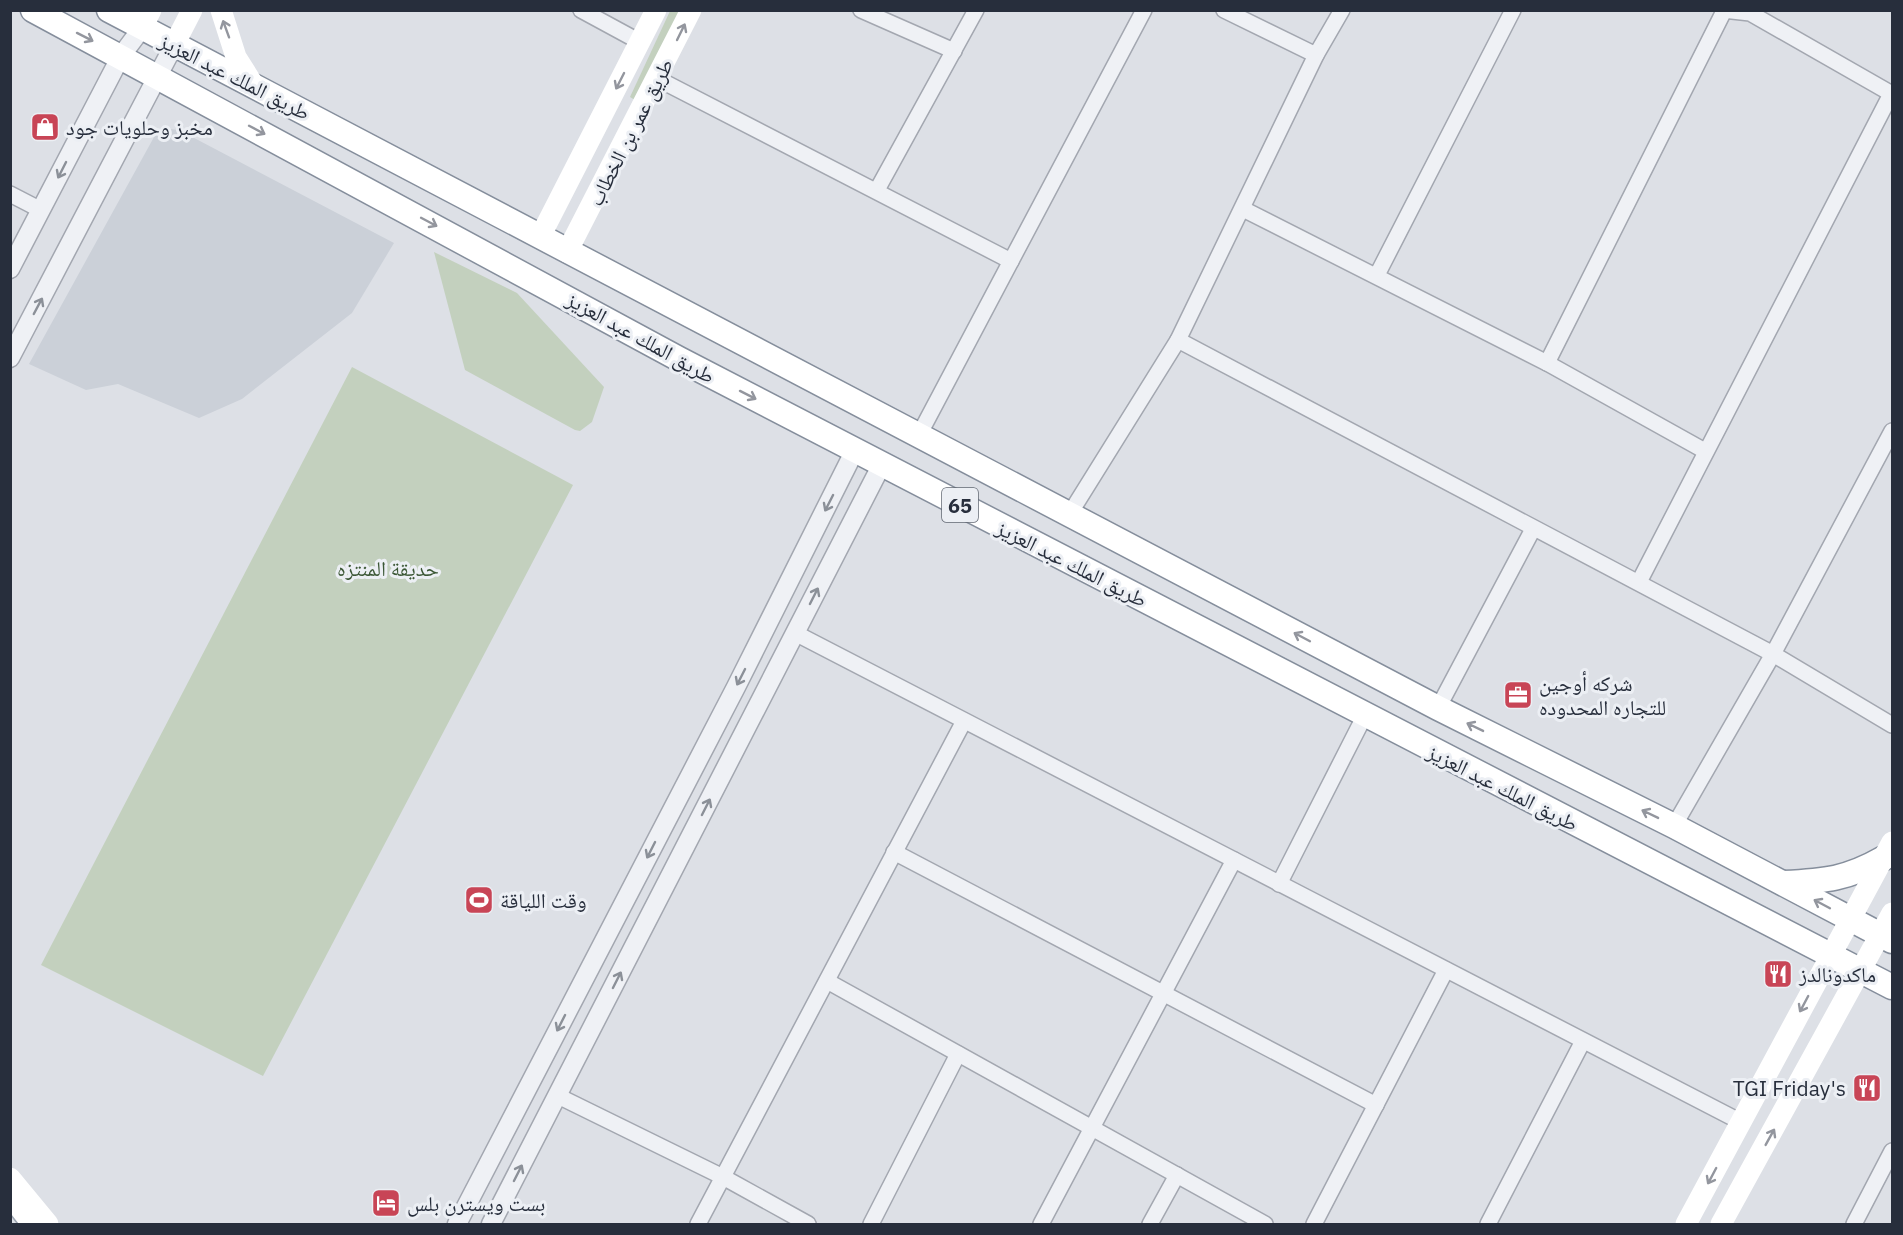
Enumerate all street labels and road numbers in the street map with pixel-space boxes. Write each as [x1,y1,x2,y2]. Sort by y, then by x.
street label: طريق الملك عبد العزيز [154,25,315,126]
street label: طريق عمر بن الخطاب [581,54,679,210]
street label: طريق الملك عبد العزيز [561,284,720,389]
road number: 65 [942,488,978,522]
street label: طريق الملك عبد العزيز [991,512,1152,613]
street label: طريق الملك عبد العزيز [1422,736,1583,837]

